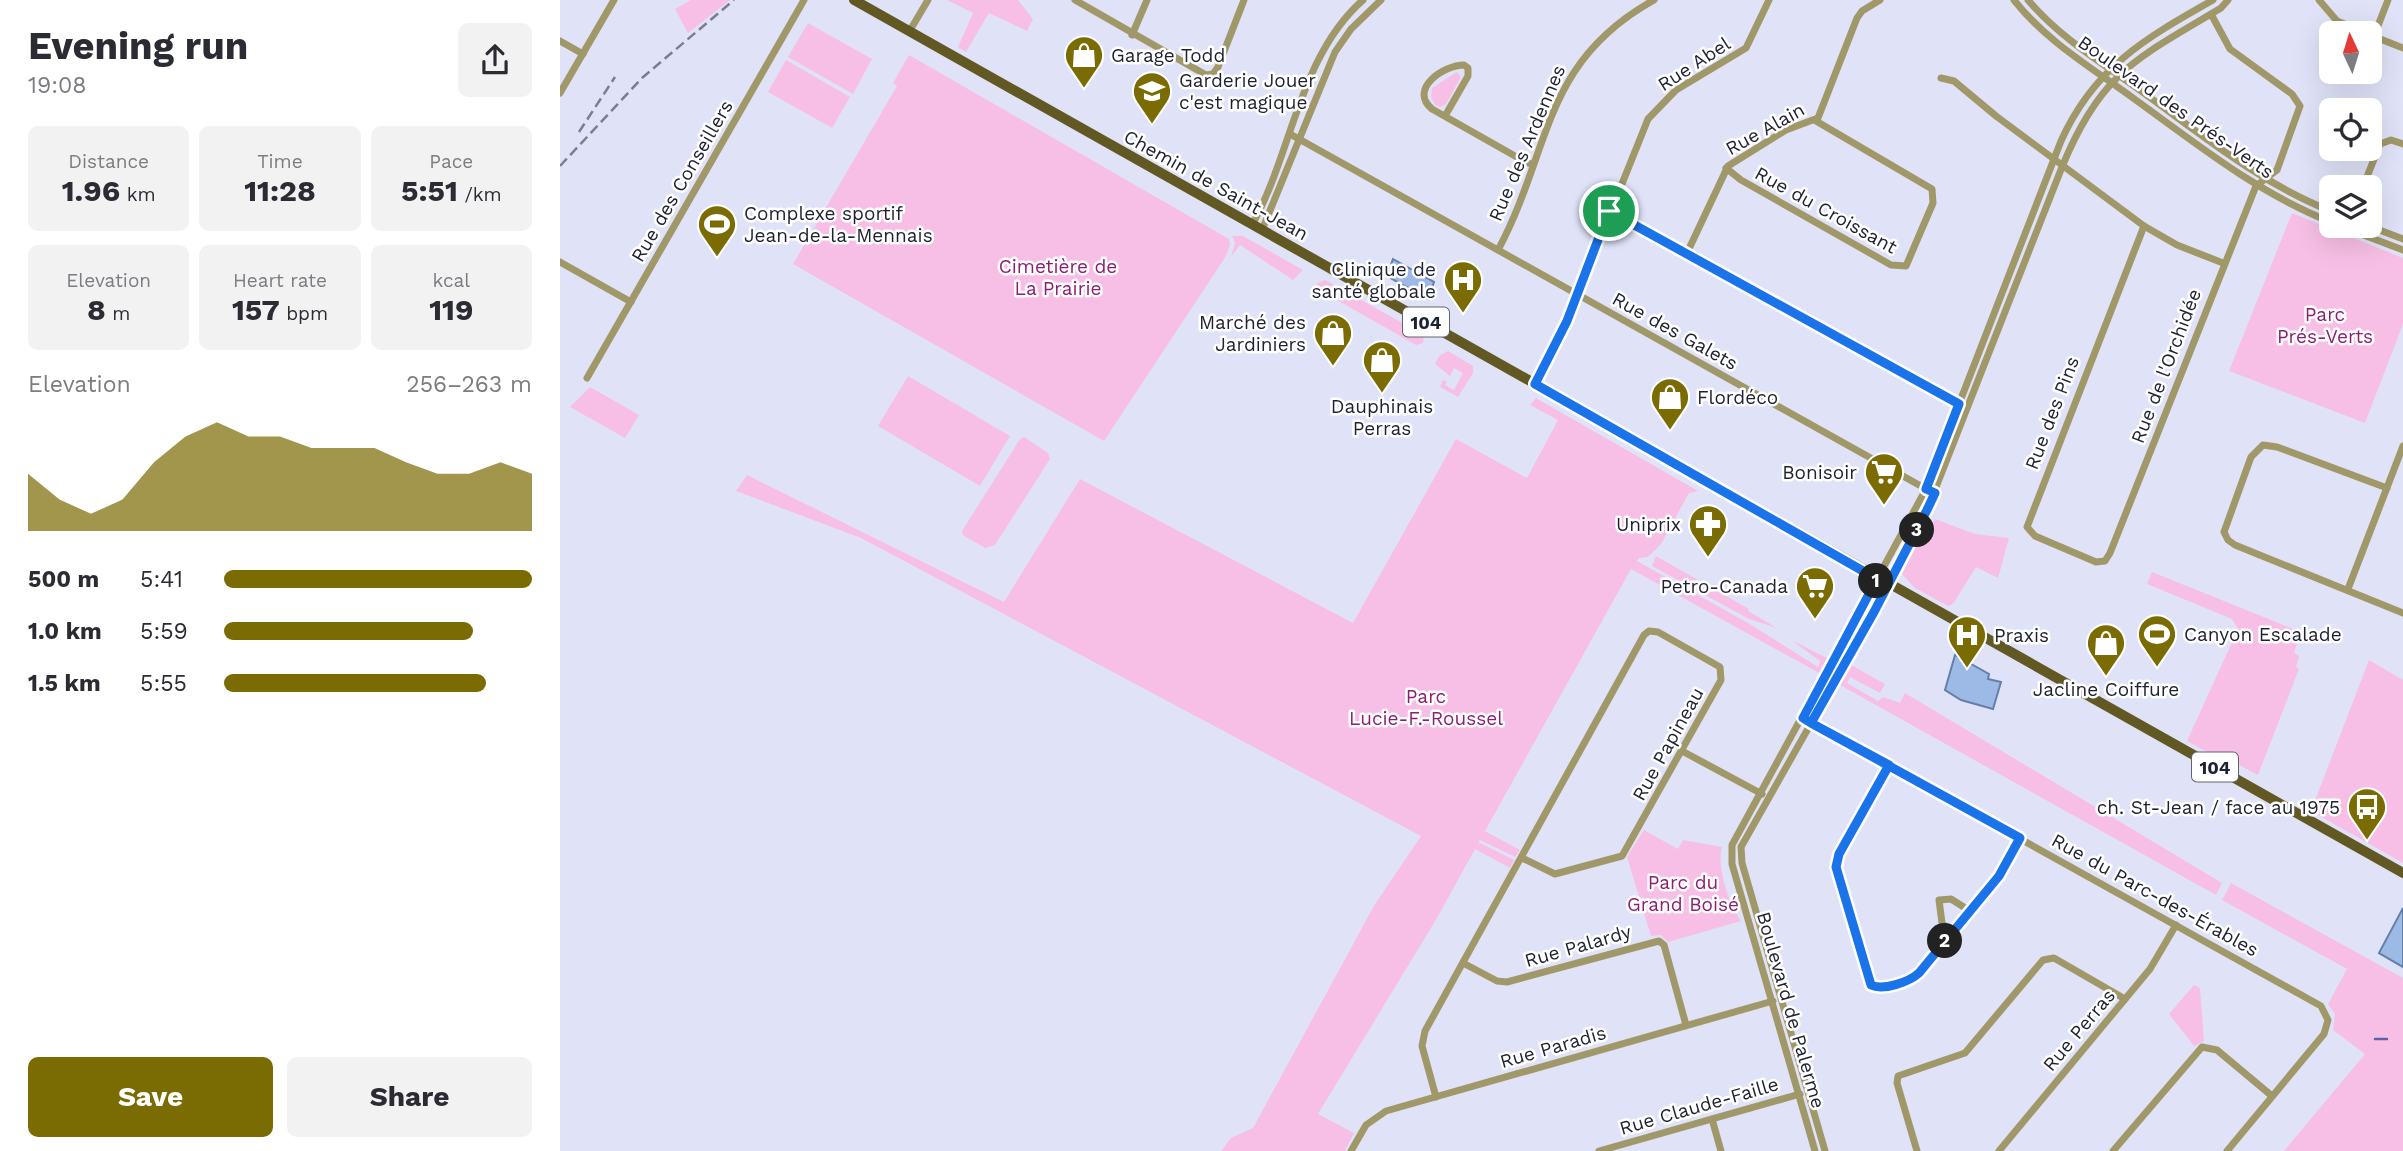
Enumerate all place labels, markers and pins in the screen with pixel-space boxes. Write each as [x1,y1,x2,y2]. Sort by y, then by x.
shop icon: Garage Todd [1063,34,1105,89]
place label: Garage Todd [1111,44,1225,67]
place label: Garderie Jouer c'est magique [1179,69,1316,114]
school or university icon: Garderie Jouer c'est magique [1131,70,1173,125]
pin [1579,181,1639,241]
place label: Complexe sportif Jean-de-la-Mennais [744,202,933,247]
sports icon: Complexe sportif Jean-de-la-Mennais [696,203,738,258]
place label: Clinique de santé globale [1311,258,1436,303]
hospital icon: Clinique de santé globale [1442,259,1484,314]
place label: Marché des Jardiniers [1199,311,1306,356]
shop icon: Marché des Jardiniers [1312,312,1354,367]
shop icon: Dauphinais Perras [1361,339,1403,394]
shop icon: Flordéco [1649,376,1691,431]
place label: Flordéco [1697,386,1778,409]
place label: Dauphinais Perras [1331,395,1433,440]
supermarket icon: Bonisoir [1863,451,1905,506]
place label: Bonisoir [1782,461,1857,484]
pharmacy icon: Uniprix [1687,503,1729,558]
pin: 3 [1900,512,1934,548]
place label: Uniprix [1616,513,1681,536]
pin: 1 [1858,564,1894,598]
supermarket icon: Petro-Canada [1794,565,1836,620]
place label: Petro-Canada [1660,575,1788,598]
sports icon: Canyon Escalade [2136,613,2178,668]
hospital icon: Praxis [1946,614,1988,669]
shop icon: Jacline Coiffure [2085,622,2127,677]
place label: Canyon Escalade [2184,623,2342,646]
place label: Praxis [1994,624,2049,647]
place label: Jacline Coiffure [2033,678,2179,701]
bus stop icon: ch. St-Jean / face au 1975 [2346,786,2388,841]
place label: ch. St-Jean / face au 1975 [2097,796,2340,819]
pin: 2 [1928,923,1962,958]

